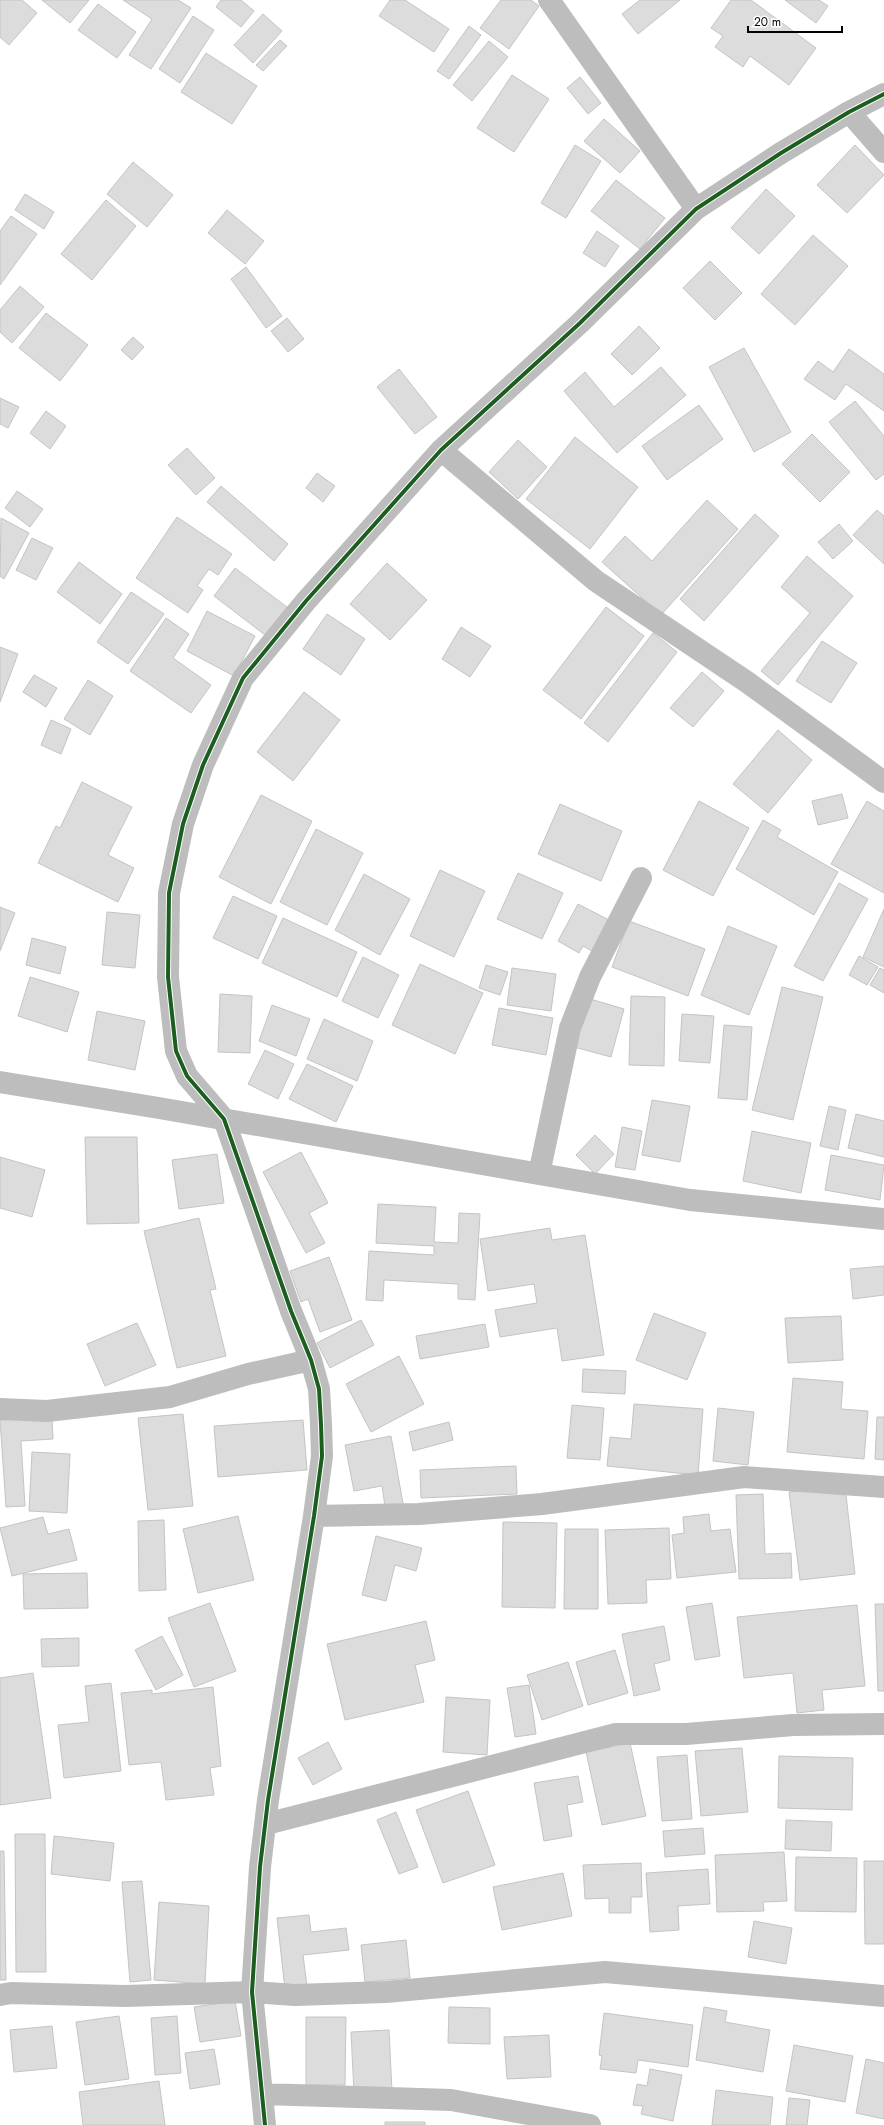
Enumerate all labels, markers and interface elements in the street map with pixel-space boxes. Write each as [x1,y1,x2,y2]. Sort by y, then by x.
scale bar [748,8,842,34]
text: 20 m [754,13,781,31]

